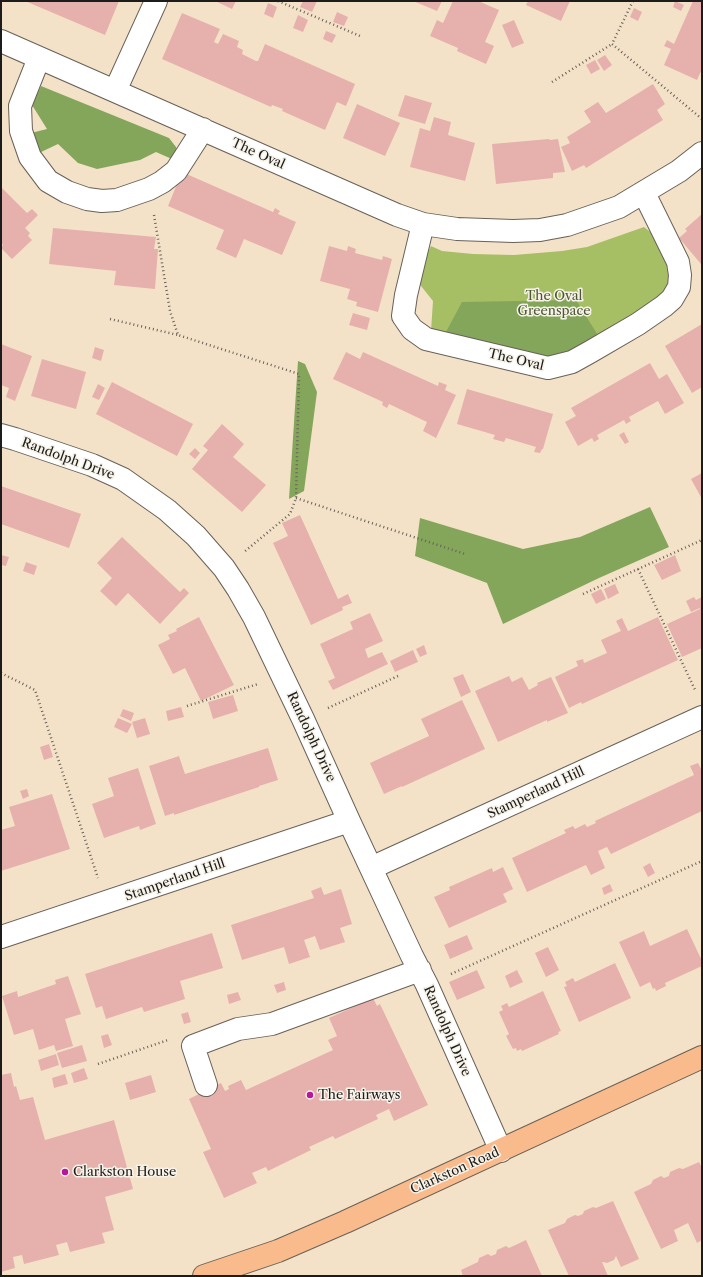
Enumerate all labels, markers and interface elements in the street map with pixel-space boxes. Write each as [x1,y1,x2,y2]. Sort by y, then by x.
street label: The Oval [229,135,287,173]
park label: The Oval Greenspace [517,288,591,319]
street label: The Oval [487,346,545,374]
street label: Randolph Drive [19,435,117,483]
street label: Randolph Drive [283,689,339,785]
street label: Stamperland Hill [485,764,587,822]
street label: Stamperland Hill [123,856,227,904]
street label: Randolph Drive [420,983,474,1079]
place label: The Fairways [318,1087,400,1103]
marker: The Fairways [305,1090,315,1100]
street label: Clarkston Road [408,1144,502,1198]
place label: Clarkston House [73,1164,176,1180]
marker: Clarkston House [60,1167,70,1177]

